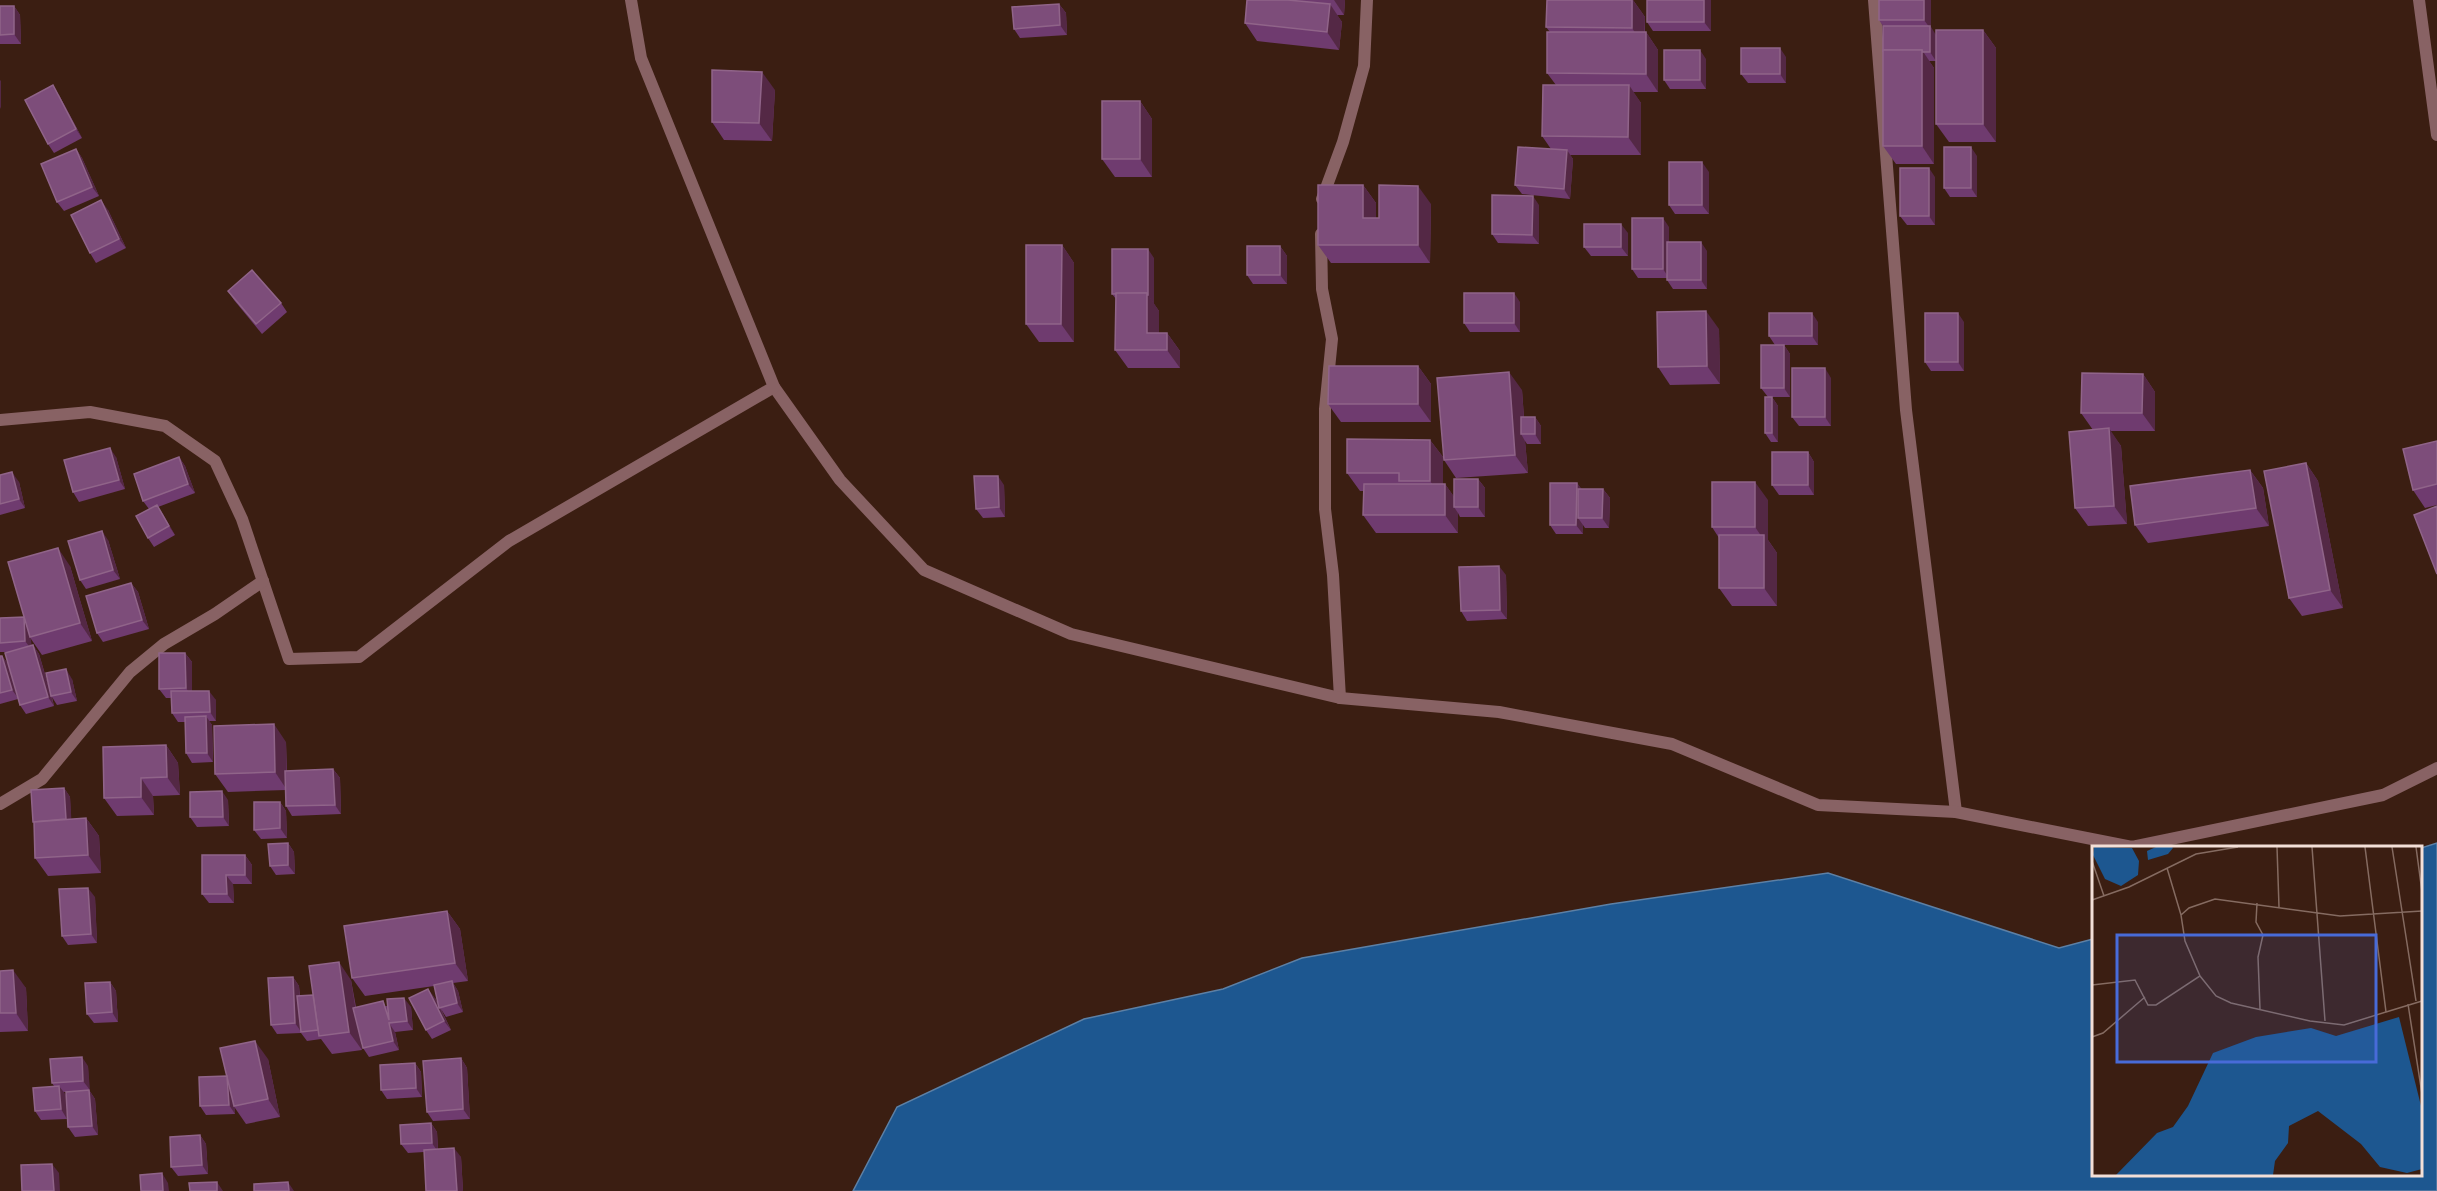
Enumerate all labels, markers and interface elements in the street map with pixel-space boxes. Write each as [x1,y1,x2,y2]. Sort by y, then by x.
inset map [2092,846,2422,1176]

